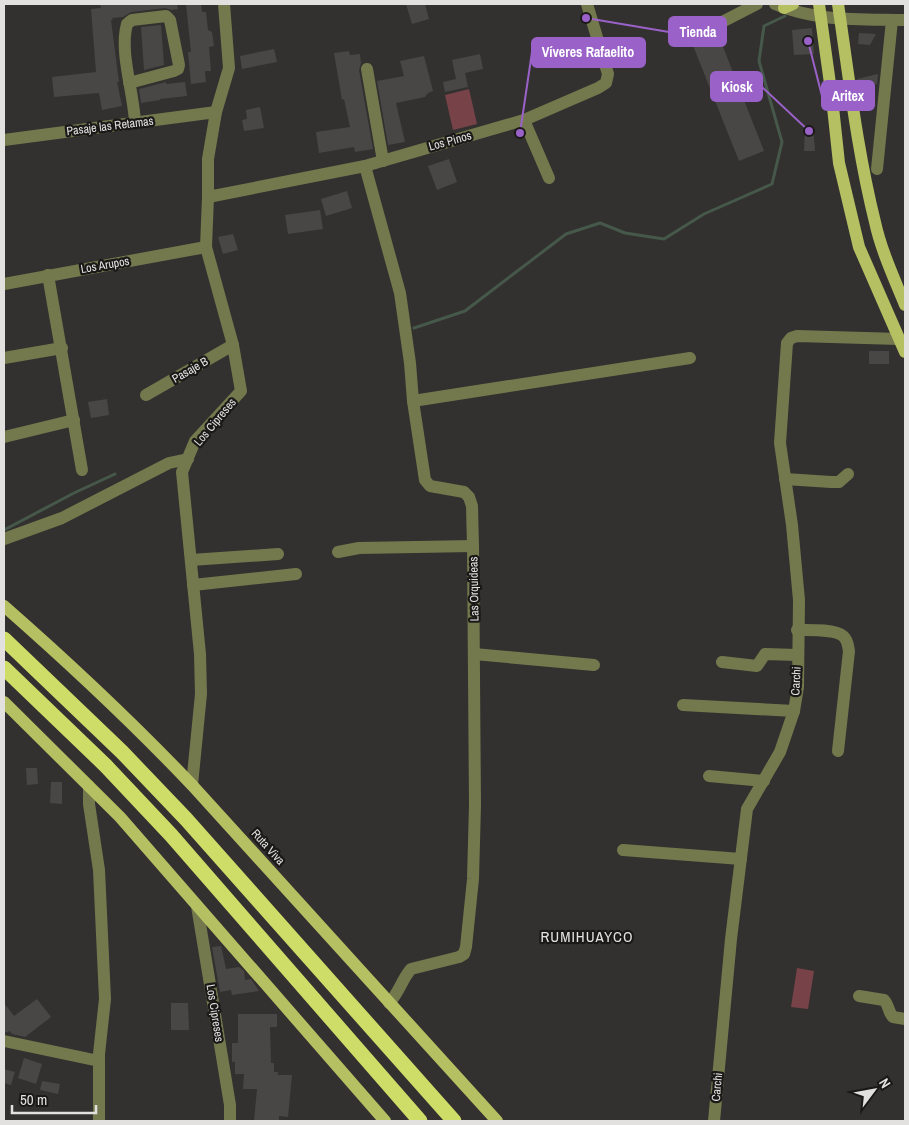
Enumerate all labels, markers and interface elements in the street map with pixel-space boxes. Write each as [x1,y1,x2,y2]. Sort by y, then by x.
callout: Tienda [669,17,726,46]
text: Tienda [680,23,717,41]
callout: Víveres Rafaelito [532,38,645,67]
text: Víveres Rafaelito [542,43,634,61]
callout: Kiosk [711,72,762,101]
text: Kiosk [721,78,753,96]
callout: Aritex [822,81,874,110]
text: Aritex [832,87,865,105]
street label: Pasaje las Retamas [66,113,154,139]
street label: Los Pinos [427,127,473,155]
street label: Los Arupos [79,253,131,277]
street label: Pasaje B [169,353,211,387]
street label: Los Cipreses [190,395,240,449]
street label: Las Orquideas [465,557,483,621]
street label: Carchi [787,666,805,696]
street label: Ruta Viva [248,826,289,869]
district label: RUMIHUAYCO [540,926,634,947]
street label: Los Cipreses [203,983,227,1043]
north arrow [849,1065,899,1115]
street label: Carchi [708,1072,726,1102]
text: N [875,1075,895,1091]
scale bar [12,1082,96,1114]
text: 50 m [20,1089,47,1110]

